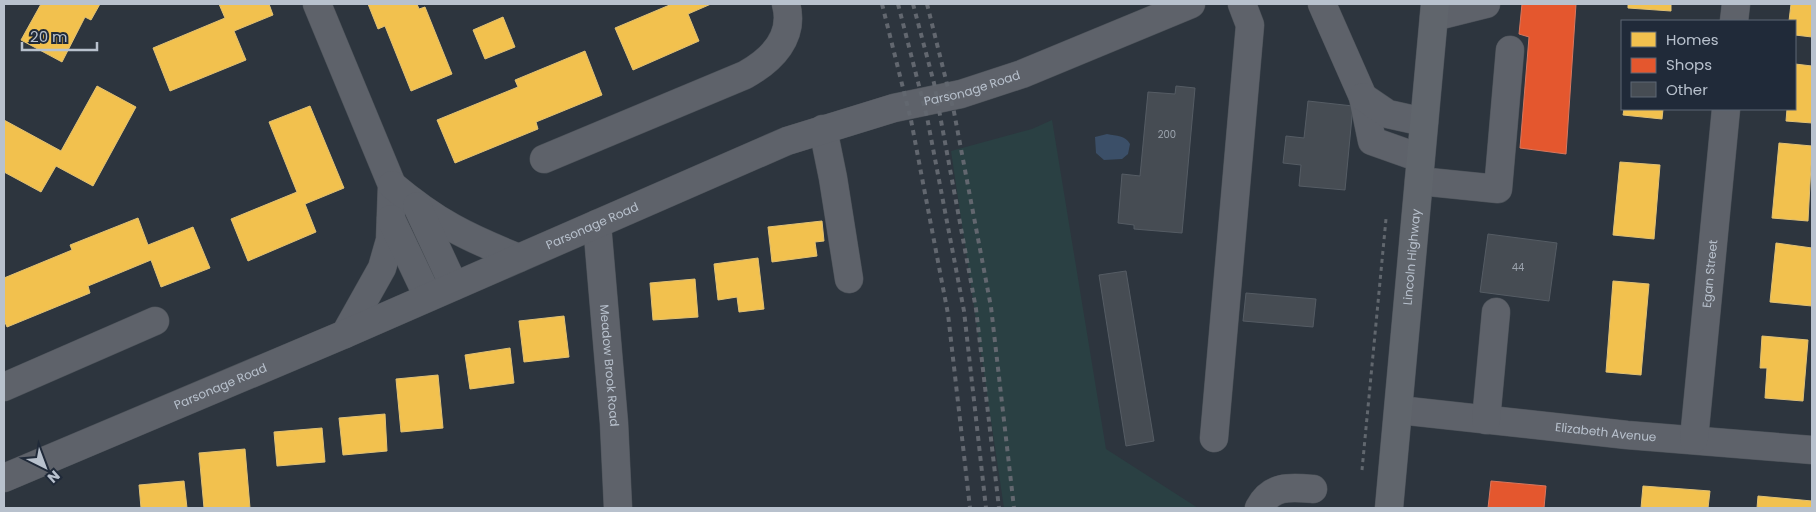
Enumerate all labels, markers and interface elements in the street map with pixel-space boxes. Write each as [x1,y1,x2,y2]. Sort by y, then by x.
scale bar [22,20,98,52]
legend [1621,20,1796,110]
text: 20 m [30,26,68,47]
text: Homes [1666,29,1719,50]
text: Shops [1666,54,1712,75]
street label: Parsonage Road [922,66,1022,110]
text: Other [1666,79,1708,100]
house number: 200 [1158,127,1176,142]
street label: Parsonage Road [543,198,641,253]
street label: Lincoln Highway [1399,208,1424,306]
street label: Egan Street [1698,239,1721,309]
house number: 44 [1512,260,1524,275]
street label: Meadow Brook Road [596,304,623,427]
street label: Parsonage Road [171,359,269,413]
street label: Elizabeth Avenue [1554,418,1657,445]
north arrow [20,442,70,492]
text: N [43,466,64,488]

